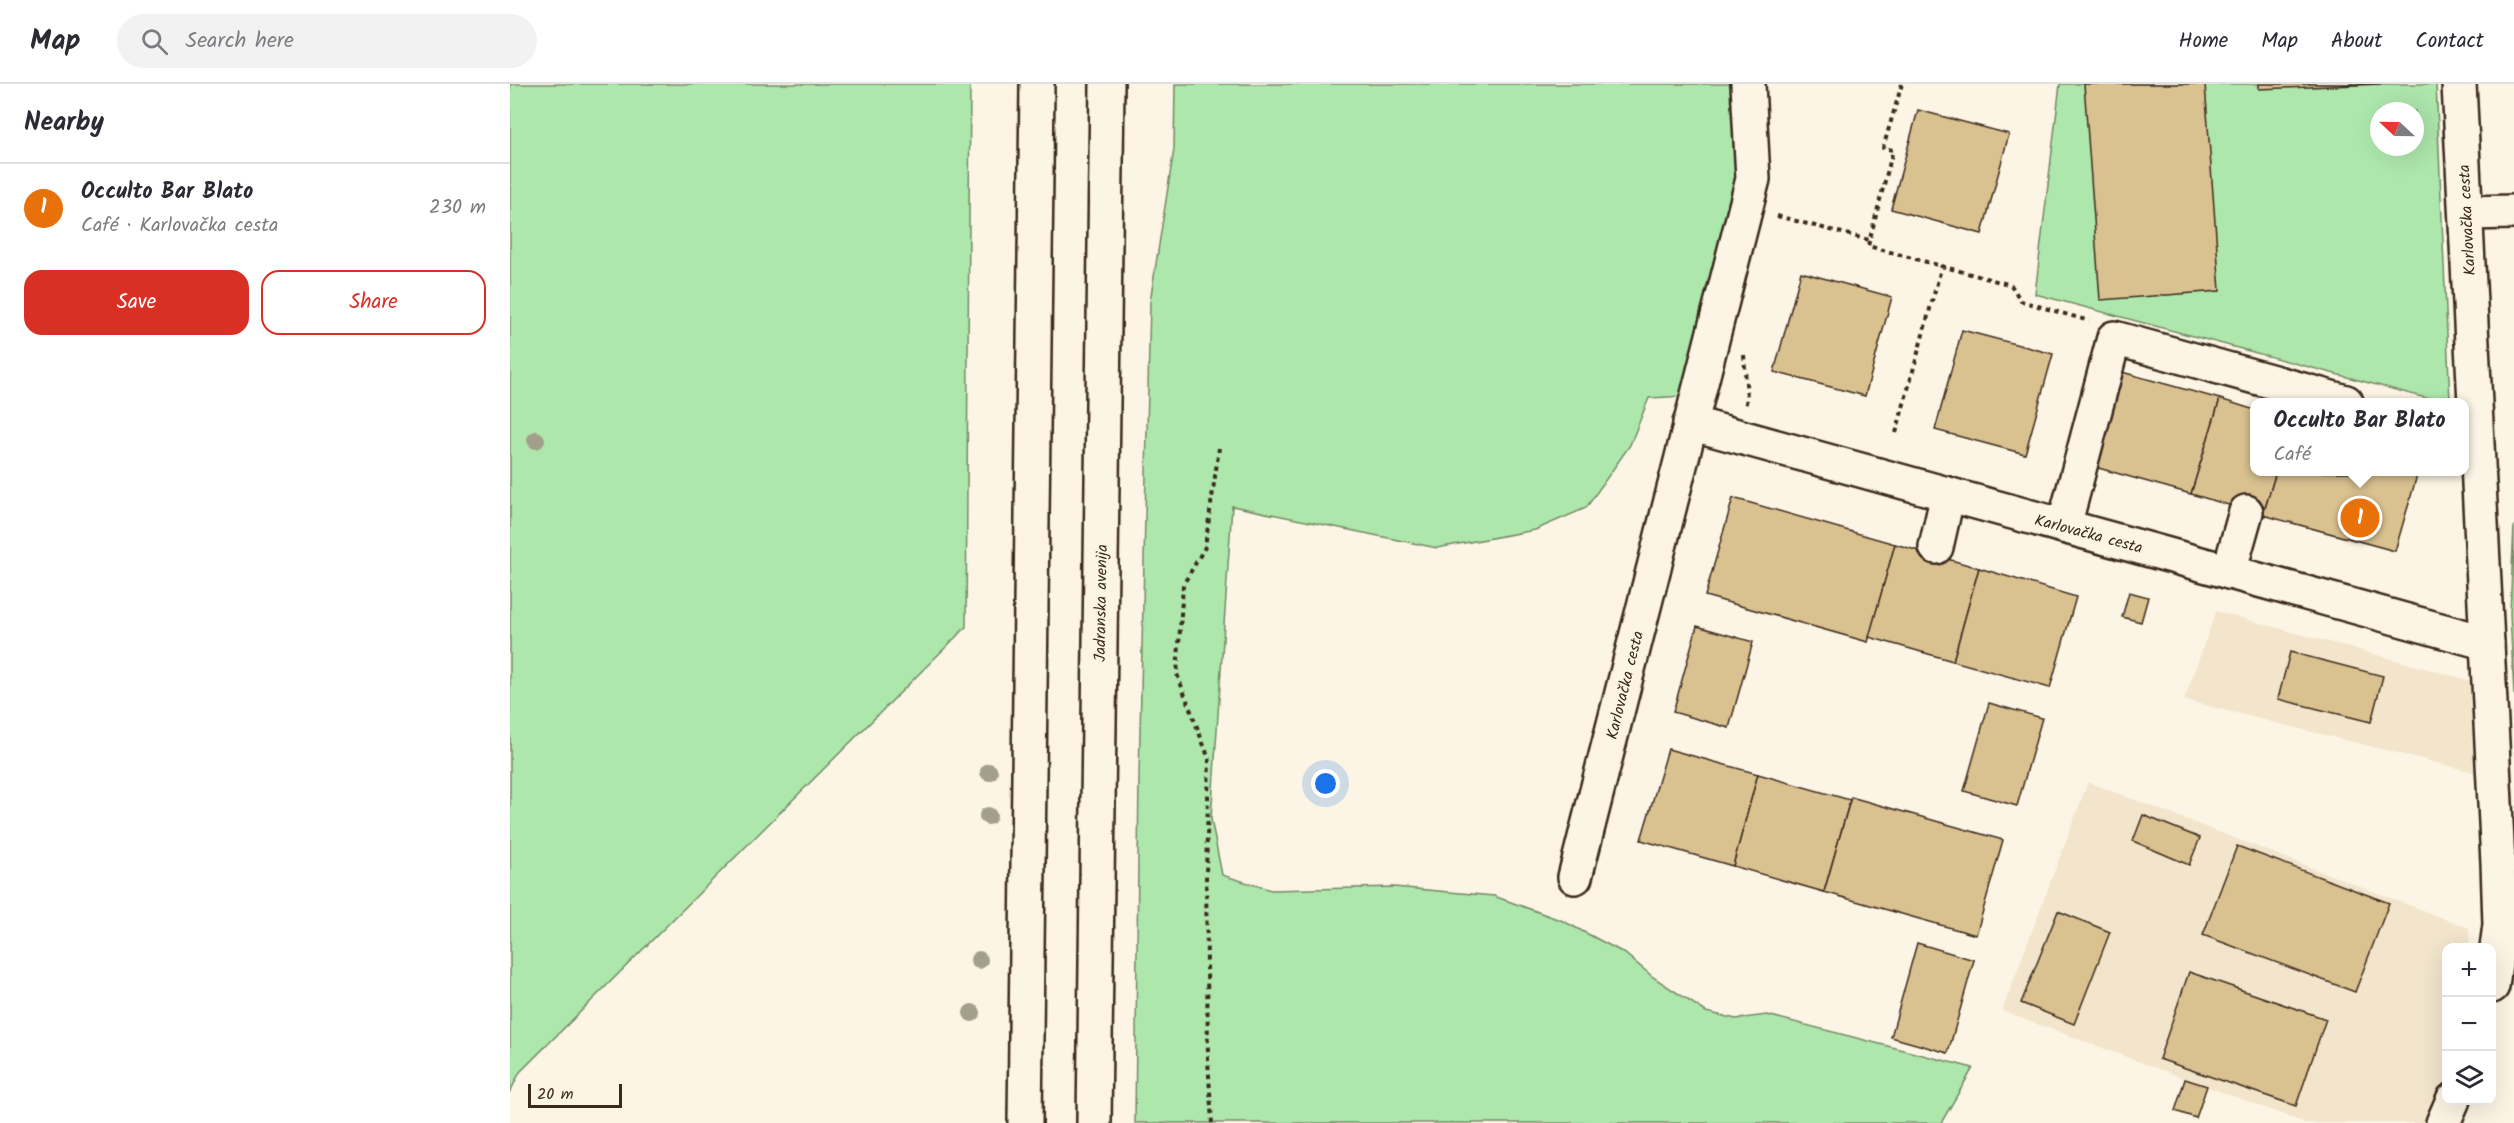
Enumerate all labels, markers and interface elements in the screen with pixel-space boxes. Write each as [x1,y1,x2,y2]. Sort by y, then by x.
search box [117,14,537,68]
text: Map [30,19,81,64]
text: Search here [186,24,294,59]
icon: search [138,25,171,58]
text: Home [2179,25,2228,58]
text: Map [2261,25,2298,58]
text: About [2331,25,2382,58]
text: Contact [2415,25,2484,58]
text: Nearby [24,102,104,144]
north arrow [2370,102,2424,156]
street label: Karlovačka cesta [2452,164,2483,276]
text: Occulto Bar Blato [81,175,253,210]
text: 1 [40,192,47,224]
text: 230 m [429,192,486,224]
text: Café · Karlovačka cesta [81,210,278,242]
button: Save [24,270,249,335]
button: Share [261,270,486,335]
popup [2250,398,2469,476]
text: Occulto Bar Blato [2273,404,2446,439]
text: Café [2273,439,2311,471]
pin: 1 [2340,496,2380,540]
street label: Karlovačka cesta [2032,508,2146,561]
street label: Jadranska avenija [1088,544,1115,662]
street label: Karlovačka cesta [1600,628,1651,742]
your location [1311,769,1340,798]
map controls [2442,943,2496,1105]
button: + [2442,943,2496,997]
button: − [2442,997,2496,1051]
button: layers [2442,1051,2496,1105]
scale bar [528,1081,622,1108]
text: 20 m [537,1082,573,1107]

